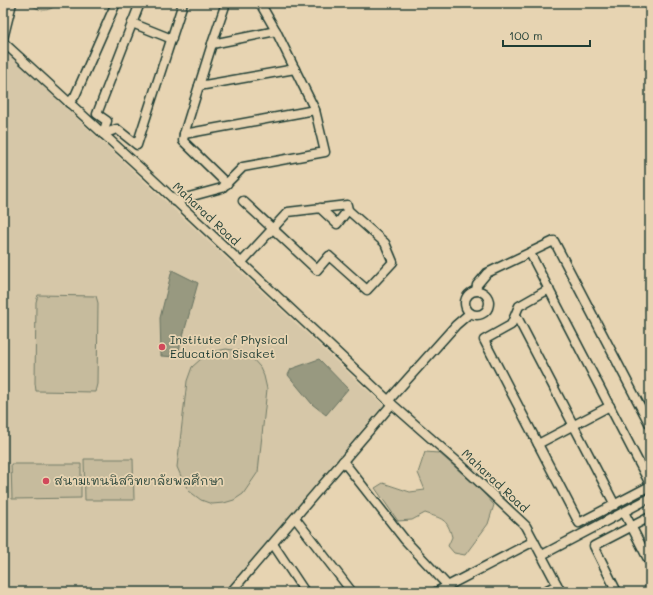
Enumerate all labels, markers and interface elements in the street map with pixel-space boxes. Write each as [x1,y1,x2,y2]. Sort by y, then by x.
scale bar [503,22,590,48]
text: 100 m [509,27,543,43]
street label: Maharad Road [170,178,244,249]
place label: Institute of Physical Education Sisaket [170,331,288,361]
marker: Institute of Physical Education Sisaket [157,342,167,352]
street label: Maharad Road [459,445,533,516]
place label: สนามเทนนิสวิทยาลัยพลศึกษา [54,472,224,488]
marker: สนามเทนนิสวิทยาลัยพลศึกษา [41,476,51,486]

